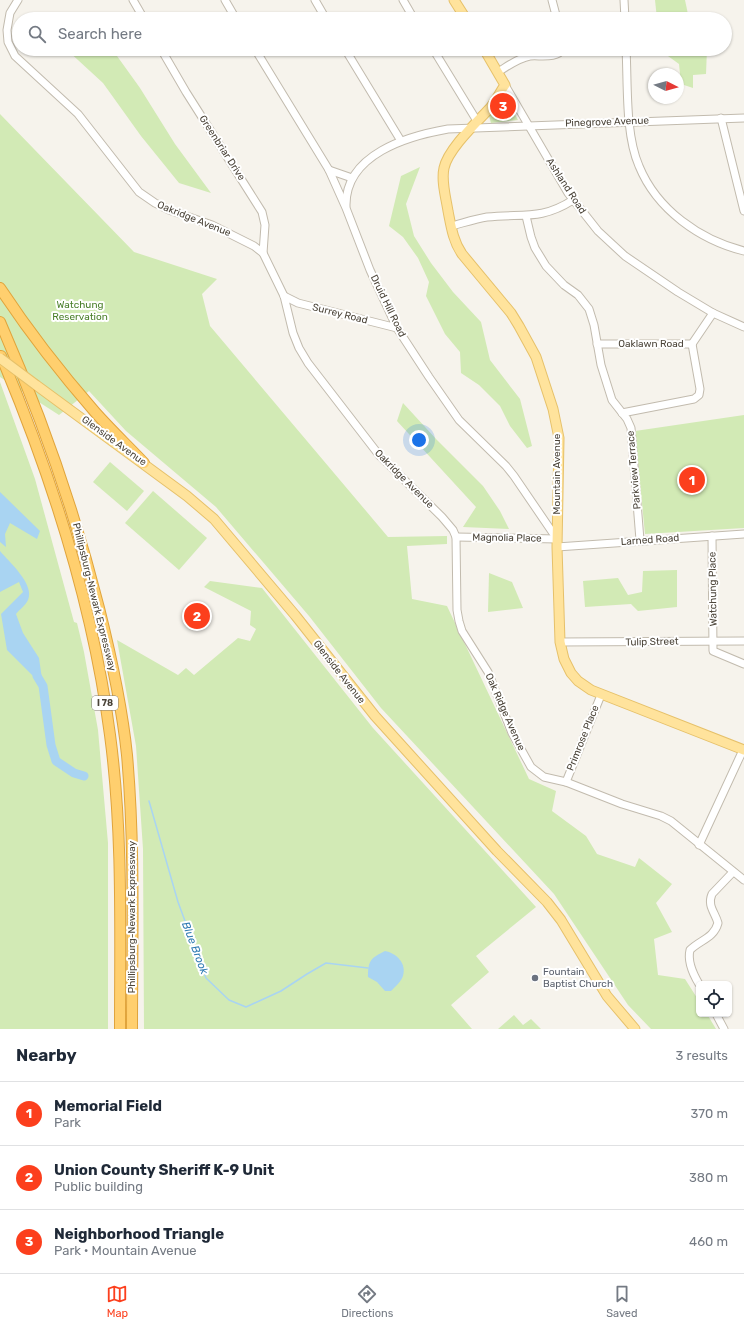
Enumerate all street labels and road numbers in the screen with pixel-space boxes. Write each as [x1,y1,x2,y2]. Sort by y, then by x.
street label: Greenbriar Drive [196,113,248,183]
street label: Pinegrove Avenue [565,115,650,129]
street label: Ashland Road [544,156,588,216]
street label: Oakridge Avenue [155,199,233,239]
street label: Druid Hill Road [368,273,408,339]
street label: Surrey Road [311,301,369,327]
street label: Oaklawn Road [618,338,684,350]
street label: Glenside Avenue [79,413,149,469]
street label: Parkview Terrace [625,430,643,510]
street label: Mountain Avenue [551,433,563,514]
street label: Oakridge Avenue [372,447,436,511]
street label: Phillipsburg-Newark Expressway [70,522,118,673]
street label: Magnolia Place [472,531,542,545]
street label: Larned Road [620,532,680,548]
street label: Watchung Place [706,551,720,626]
street label: Tulip Street [625,636,679,648]
street label: Glenside Avenue [311,638,368,706]
street label: Oak Ridge Avenue [483,671,528,753]
road number: I 78 [92,696,118,710]
street label: Primrose Place [564,703,602,773]
street label: Phillipsburg-Newark Expressway [126,840,138,993]

